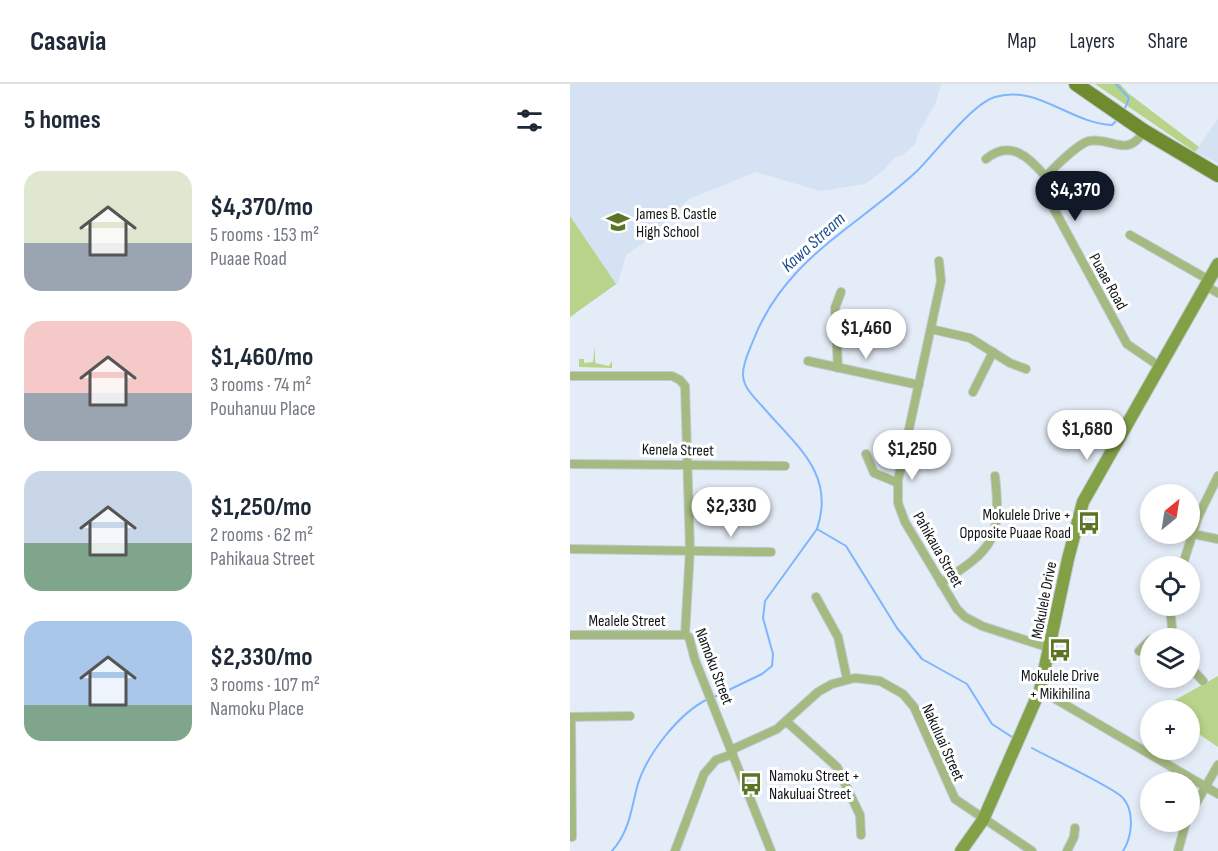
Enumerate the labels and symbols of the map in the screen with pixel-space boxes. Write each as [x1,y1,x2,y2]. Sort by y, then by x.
pin: $4,370 [1026,171,1124,222]
place label: James B. Castle High School [635,205,717,242]
water label: Kawa Stream [777,208,849,276]
school or university icon: James B. Castle High School [605,209,631,235]
street label: Puaae Road [1084,250,1131,313]
pin: $1,460 [817,309,915,360]
pin: $1,680 [1038,410,1136,461]
pin: $1,250 [863,430,961,481]
street label: Kenela Street [642,440,714,461]
north arrow [1140,484,1200,544]
pin: $2,330 [682,487,780,538]
place label: Mokulele Drive + Opposite Puaae Road [959,506,1071,543]
street label: Pahikaua Street [908,509,967,591]
bus stop icon: Mokulele Drive + Opposite Puaae Road [1076,510,1102,536]
street label: Mokulele Drive [1028,560,1061,641]
street label: Mealele Street [588,612,666,631]
street label: Namoku Street [690,626,737,708]
bus stop icon: Mokulele Drive + Mikihilina [1047,637,1073,663]
place label: Mokulele Drive + Mikihilina [1021,667,1099,704]
street label: Nakuluai Street [917,701,968,784]
place label: Namoku Street + Nakuluai Street [769,767,860,804]
bus stop icon: Namoku Street + Nakuluai Street [738,771,764,797]

